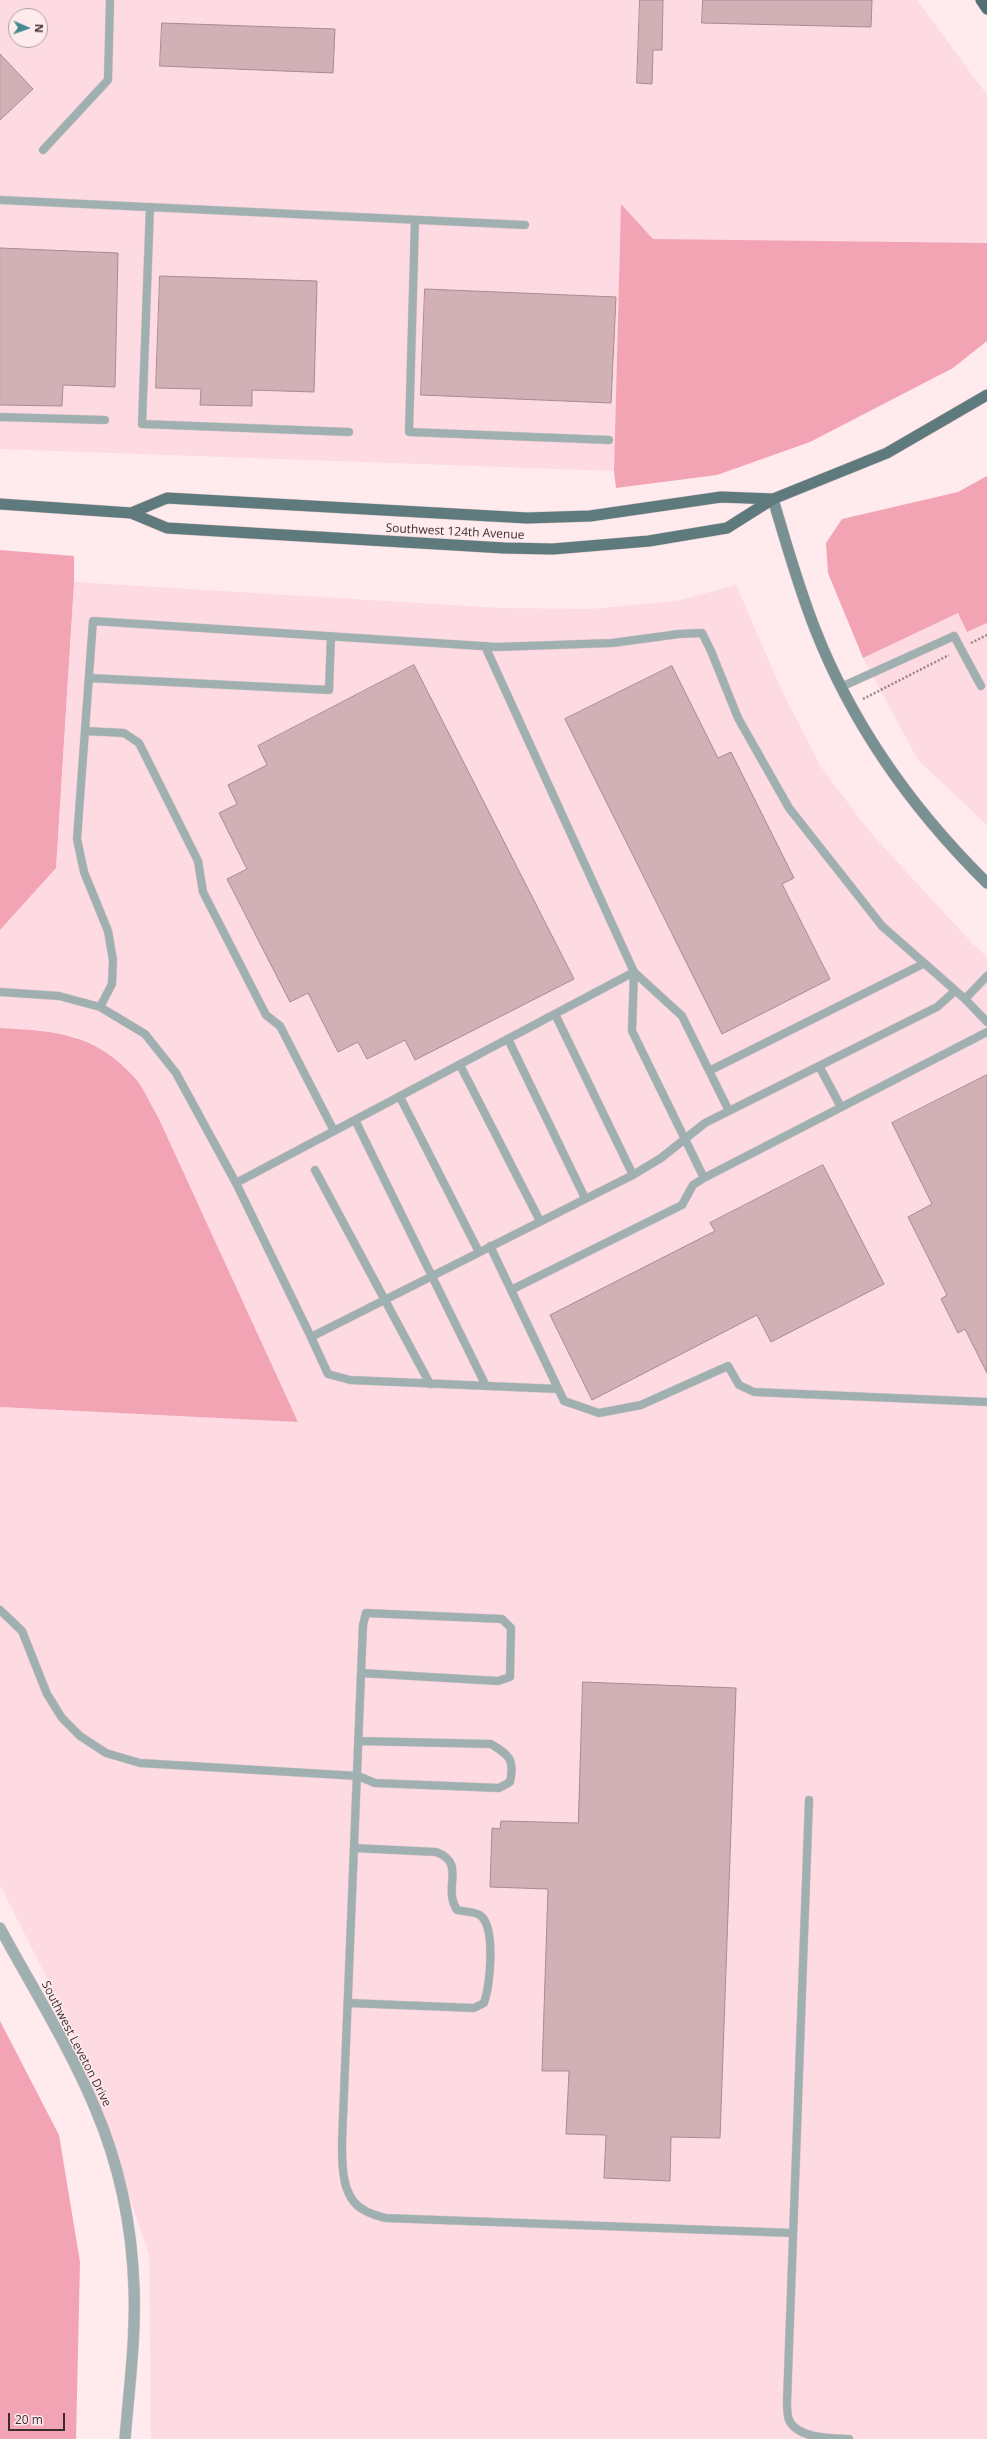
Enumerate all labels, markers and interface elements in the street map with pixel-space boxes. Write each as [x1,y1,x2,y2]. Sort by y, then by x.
north arrow [8,8,48,48]
text: N [32,24,47,33]
street label: Southwest 124th Avenue [385,521,525,543]
street label: Southwest Leveton Drive [38,1979,114,2109]
scale bar [10,2405,67,2431]
text: 20 m [15,2411,43,2428]

